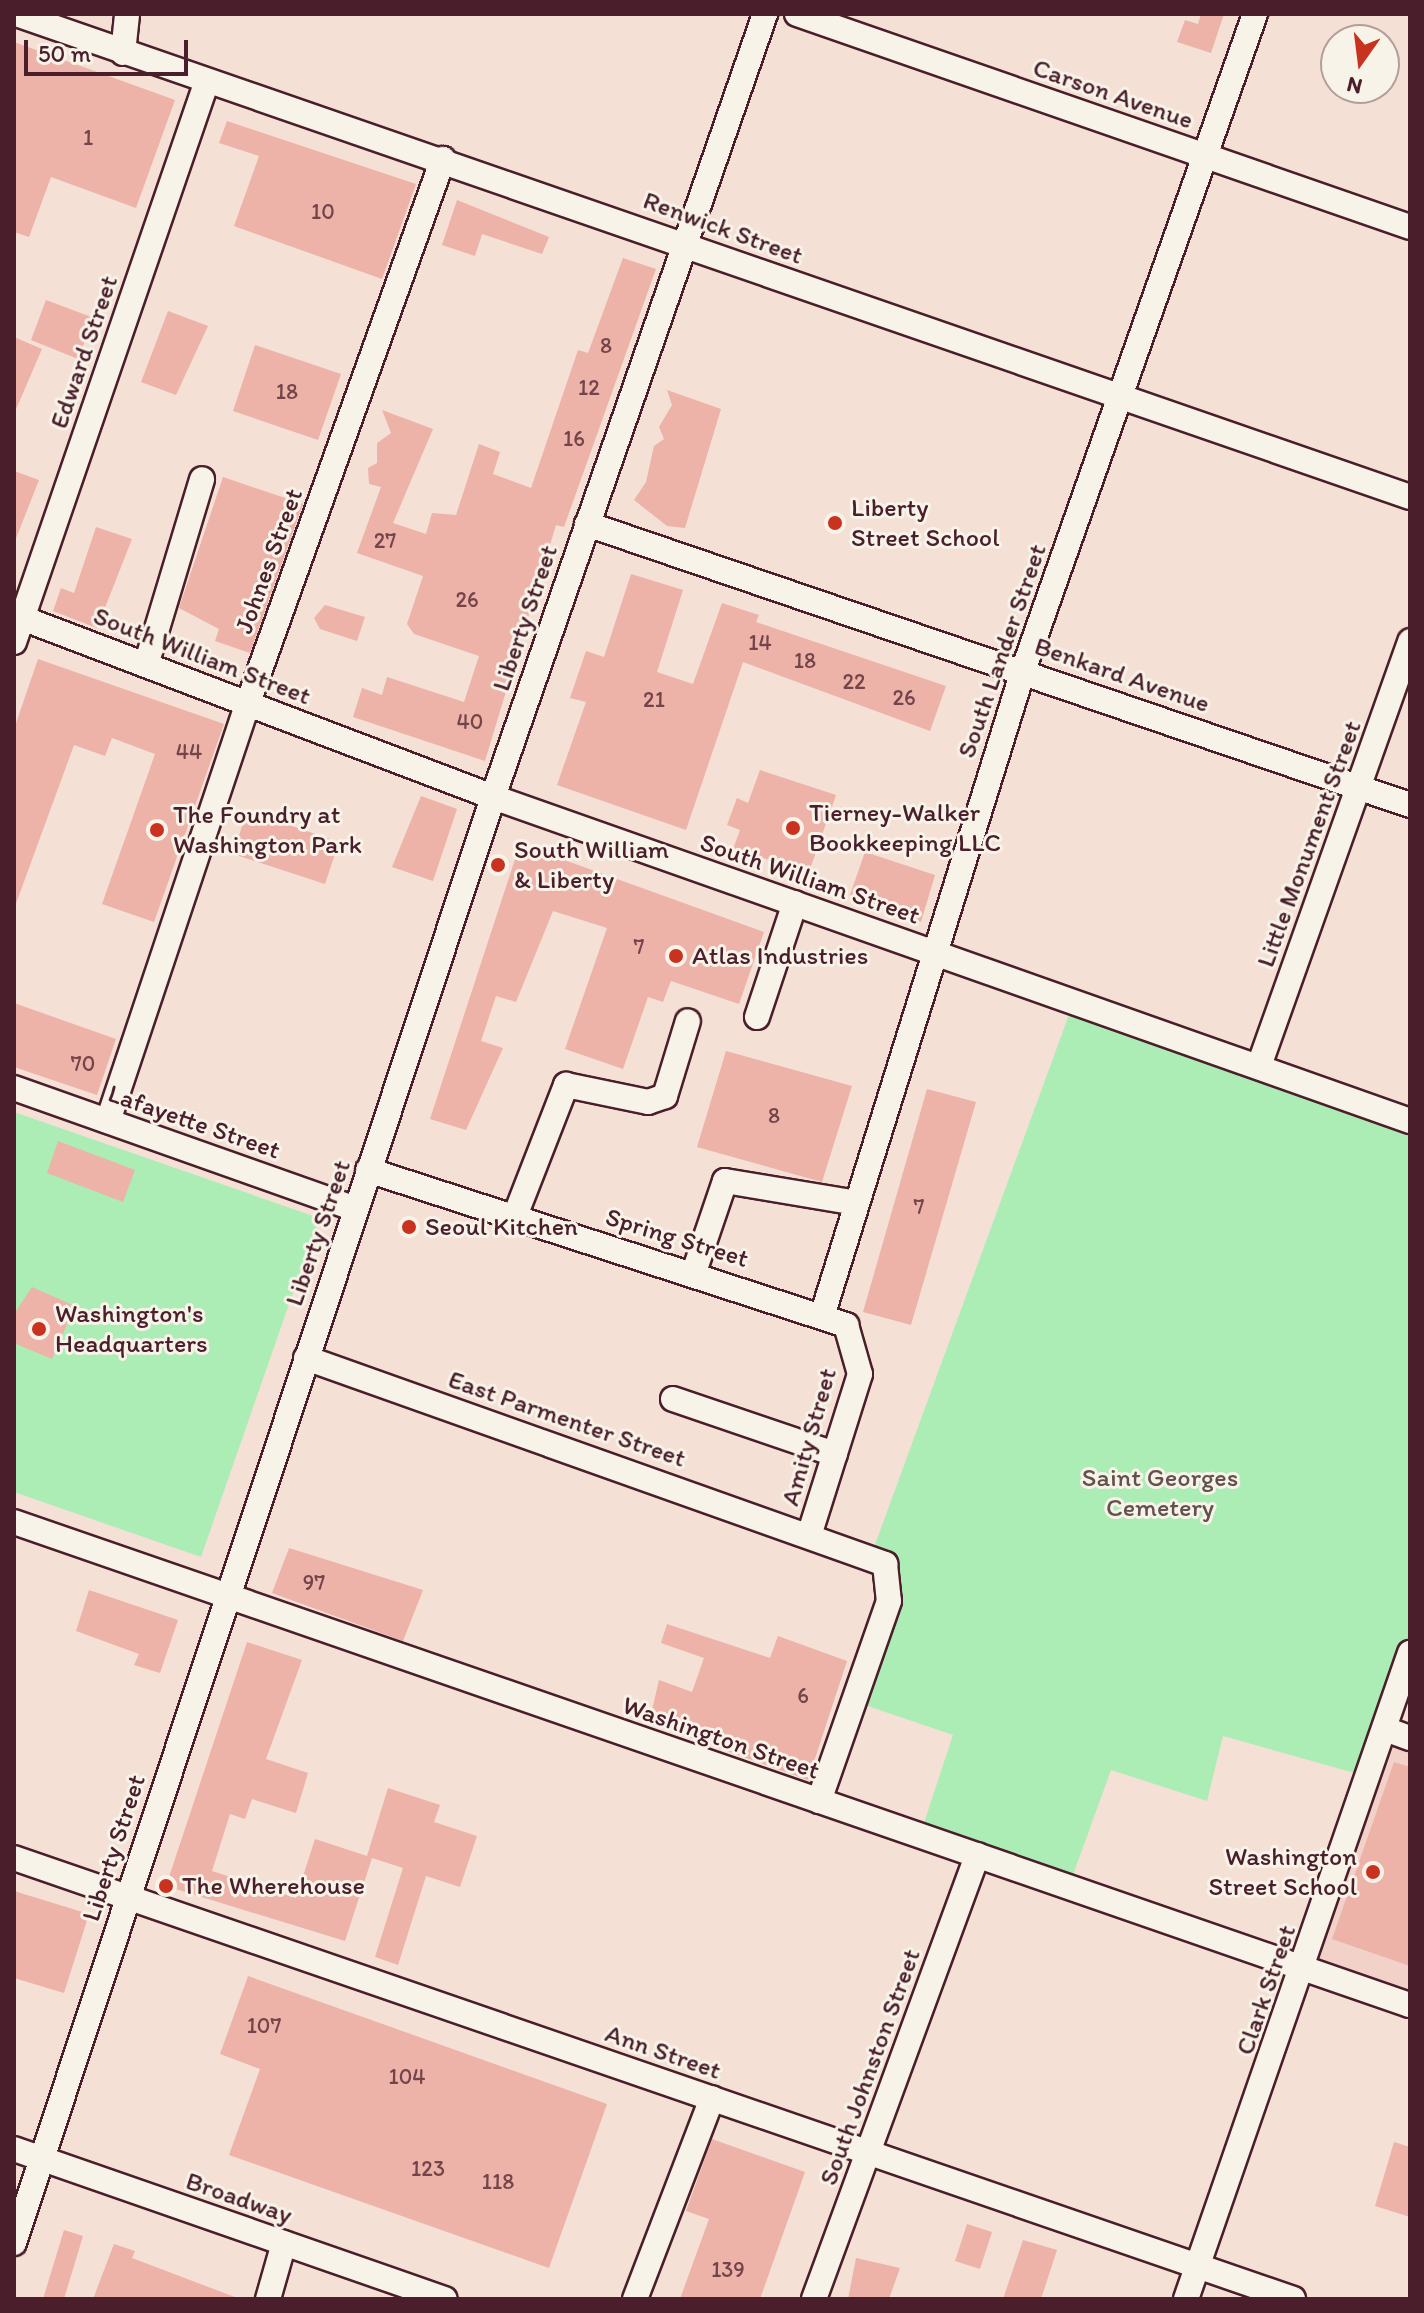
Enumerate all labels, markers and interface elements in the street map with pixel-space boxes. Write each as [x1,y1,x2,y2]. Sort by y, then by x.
scale bar [28,24,192,74]
north arrow [1320,24,1400,104]
text: 50 m [38,39,91,68]
street label: Carson Avenue [1029,52,1197,136]
text: N [1344,71,1365,101]
house number: 1 [83,125,93,151]
street label: Renwick Street [639,185,807,271]
house number: 10 [311,199,335,225]
street label: Edward Street [43,272,125,432]
house number: 8 [600,333,612,359]
house number: 12 [578,375,600,401]
house number: 18 [276,379,298,405]
house number: 16 [563,426,585,452]
street label: Johnes Street [228,484,310,638]
place label: Liberty Street School [851,492,1000,554]
marker: Liberty Street School [826,514,844,532]
house number: 27 [374,528,396,554]
street label: South Lander Street [951,540,1053,762]
street label: Liberty Street [486,541,564,695]
house number: 26 [455,587,479,613]
street label: South William Street [88,600,316,712]
house number: 14 [748,630,772,656]
street label: Benkard Avenue [1031,631,1213,719]
house number: 18 [794,648,816,674]
house number: 22 [842,669,866,695]
house number: 26 [892,685,916,711]
house number: 21 [643,687,665,713]
house number: 40 [457,709,483,735]
street label: Little Monument Street [1250,717,1368,971]
house number: 44 [176,739,202,765]
place label: Tierney-Walker Bookkeeping LLC [809,797,1001,858]
place label: The Foundry at Washington Park [173,799,362,860]
marker: Tierney-Walker Bookkeeping LLC [784,819,802,837]
marker: The Foundry at Washington Park [148,821,166,839]
street label: South William Street [696,827,924,931]
place label: South William & Liberty [514,834,671,896]
marker: South William & Liberty [489,856,507,874]
house number: 7 [634,934,644,960]
place label: Atlas Industries [692,940,872,972]
marker: Atlas Industries [667,947,685,965]
house number: 70 [71,1051,95,1077]
street label: Lafayette Street [104,1078,284,1166]
house number: 8 [768,1103,780,1129]
street label: Liberty Street [279,1156,357,1310]
house number: 7 [914,1194,924,1220]
street label: Spring Street [602,1202,752,1274]
place label: Seoul Kitchen [425,1211,579,1243]
marker: Seoul Kitchen [400,1218,418,1236]
place label: Washington's Headquarters [55,1298,208,1360]
marker: Washington's Headquarters [30,1320,48,1338]
street label: East Parmenter Street [445,1364,689,1474]
street label: Amity Street [774,1365,844,1509]
park label: Saint Georges Cemetery [1082,1462,1238,1524]
house number: 97 [303,1570,325,1596]
house number: 6 [797,1683,809,1709]
street label: Washington Street [618,1690,824,1786]
street label: Liberty Street [76,1771,152,1925]
place label: Washington Street School [1208,1841,1357,1902]
marker: Washington Street School [1364,1863,1382,1881]
place label: The Wherehouse [182,1870,365,1902]
marker: The Wherehouse [157,1877,175,1895]
street label: Clark Street [1229,1921,1303,2059]
street label: South Johnston Street [813,1945,927,2189]
house number: 107 [247,2013,281,2039]
street label: Ann Street [601,2018,725,2086]
house number: 104 [389,2064,425,2090]
house number: 123 [411,2156,445,2182]
street label: Broadway [182,2165,296,2231]
house number: 118 [482,2169,514,2195]
house number: 139 [711,2257,745,2283]

